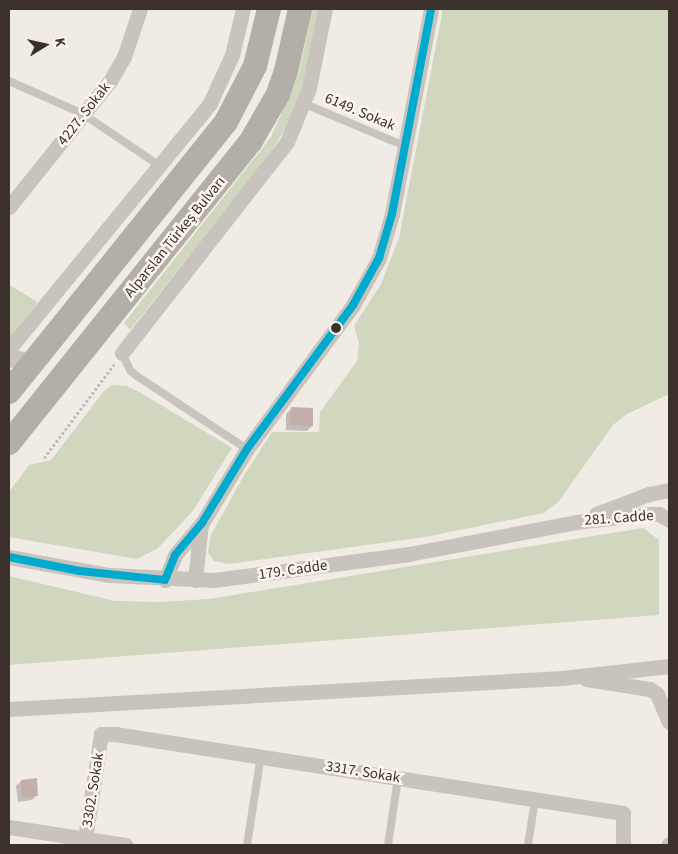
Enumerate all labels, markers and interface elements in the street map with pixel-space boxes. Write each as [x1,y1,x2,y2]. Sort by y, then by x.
north arrow [20,20,70,70]
text: K [49,36,70,48]
street label: 4227. Sokak [54,79,114,149]
street label: 6149. Sokak [322,89,398,135]
street label: Alparslan Türkeş Bulvarı [121,173,229,301]
unlabelled marker [331,323,341,333]
street label: 281. Cadde [584,507,654,529]
street label: 179. Cadde [257,556,329,584]
street label: 3302. Sokak [78,752,108,828]
street label: 3317. Sokak [325,757,401,787]

